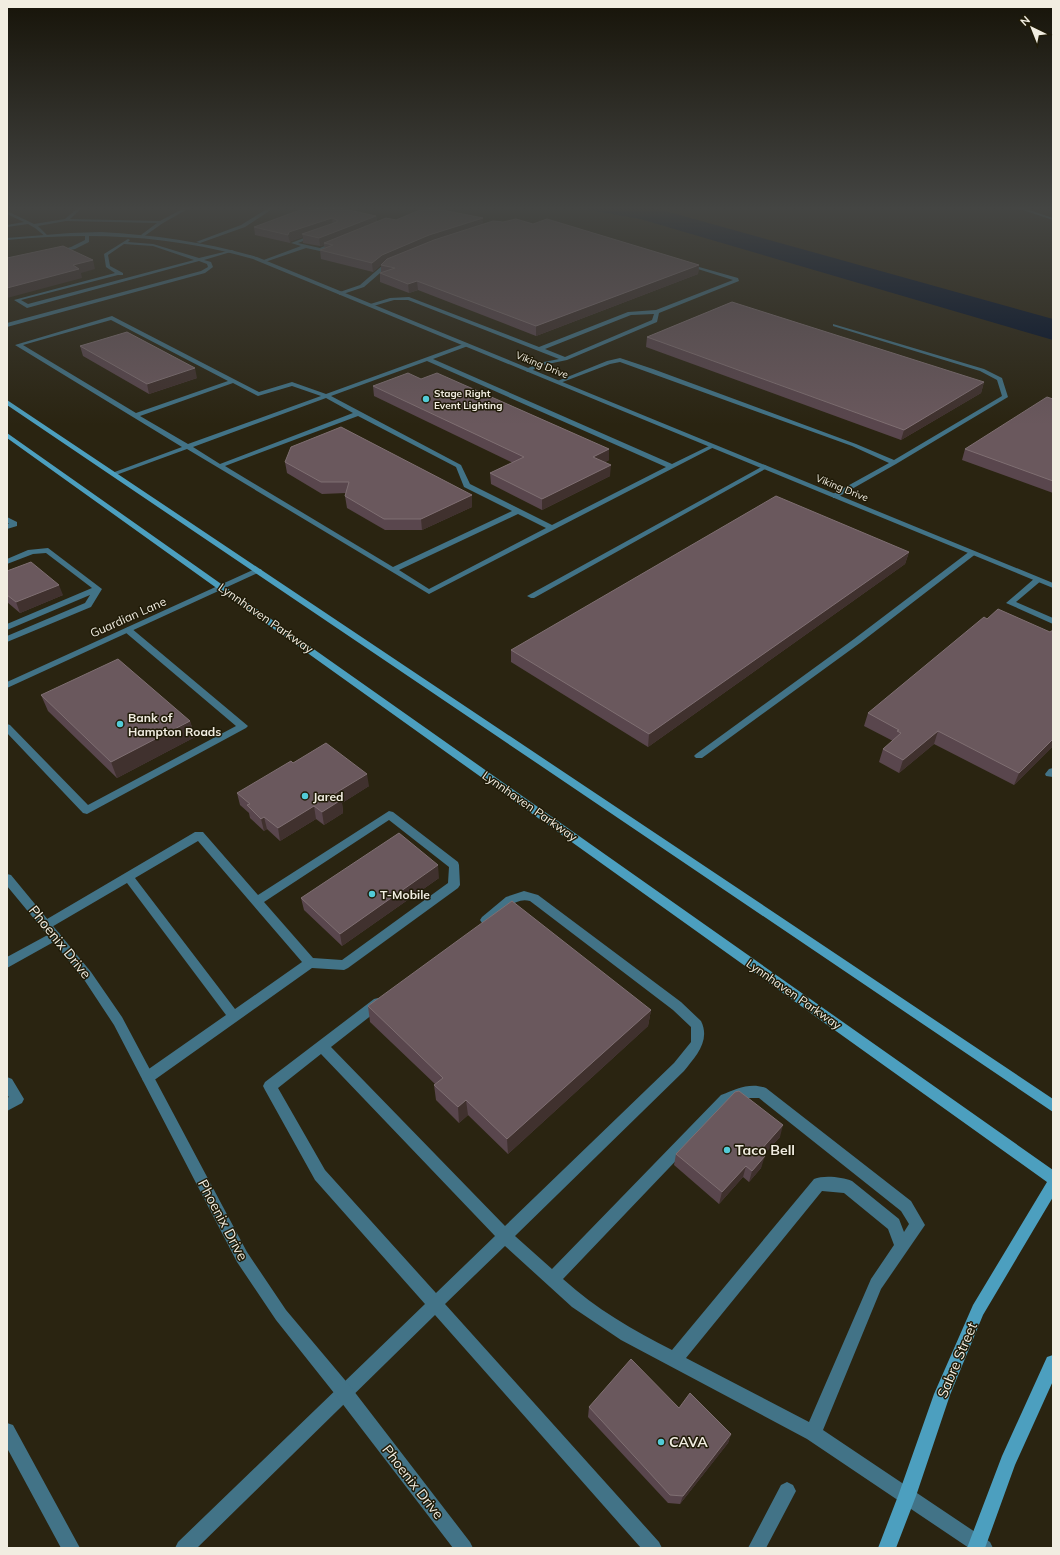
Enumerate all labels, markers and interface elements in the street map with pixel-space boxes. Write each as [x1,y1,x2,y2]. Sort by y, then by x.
north arrow [1012,8,1052,48]
text: N [1017,13,1033,29]
street label: Viking Drive [514,349,570,381]
place label: Stage Right Event Lighting [434,387,502,412]
marker: Stage Right Event Lighting [421,394,431,404]
street label: Viking Drive [814,472,870,504]
street label: Lynnhaven Parkway [216,580,317,657]
street label: Guardian Lane [88,593,168,641]
place label: Bank of Hampton Roads [128,710,221,739]
marker: Bank of Hampton Roads [115,719,125,729]
street label: Lynnhaven Parkway [480,768,581,845]
place label: Jared [313,789,343,804]
marker: Jared [300,791,310,801]
place label: T-Mobile [380,887,430,902]
marker: T-Mobile [367,889,377,899]
street label: Phoenix Drive [25,902,95,982]
street label: Lynnhaven Parkway [744,956,845,1033]
place label: Taco Bell [735,1141,795,1159]
marker: Taco Bell [722,1145,732,1155]
street label: Phoenix Drive [194,1176,252,1264]
street label: Sabre Street [933,1319,981,1401]
place label: CAVA [669,1433,708,1451]
marker: CAVA [656,1437,666,1447]
street label: Phoenix Drive [378,1441,448,1523]

